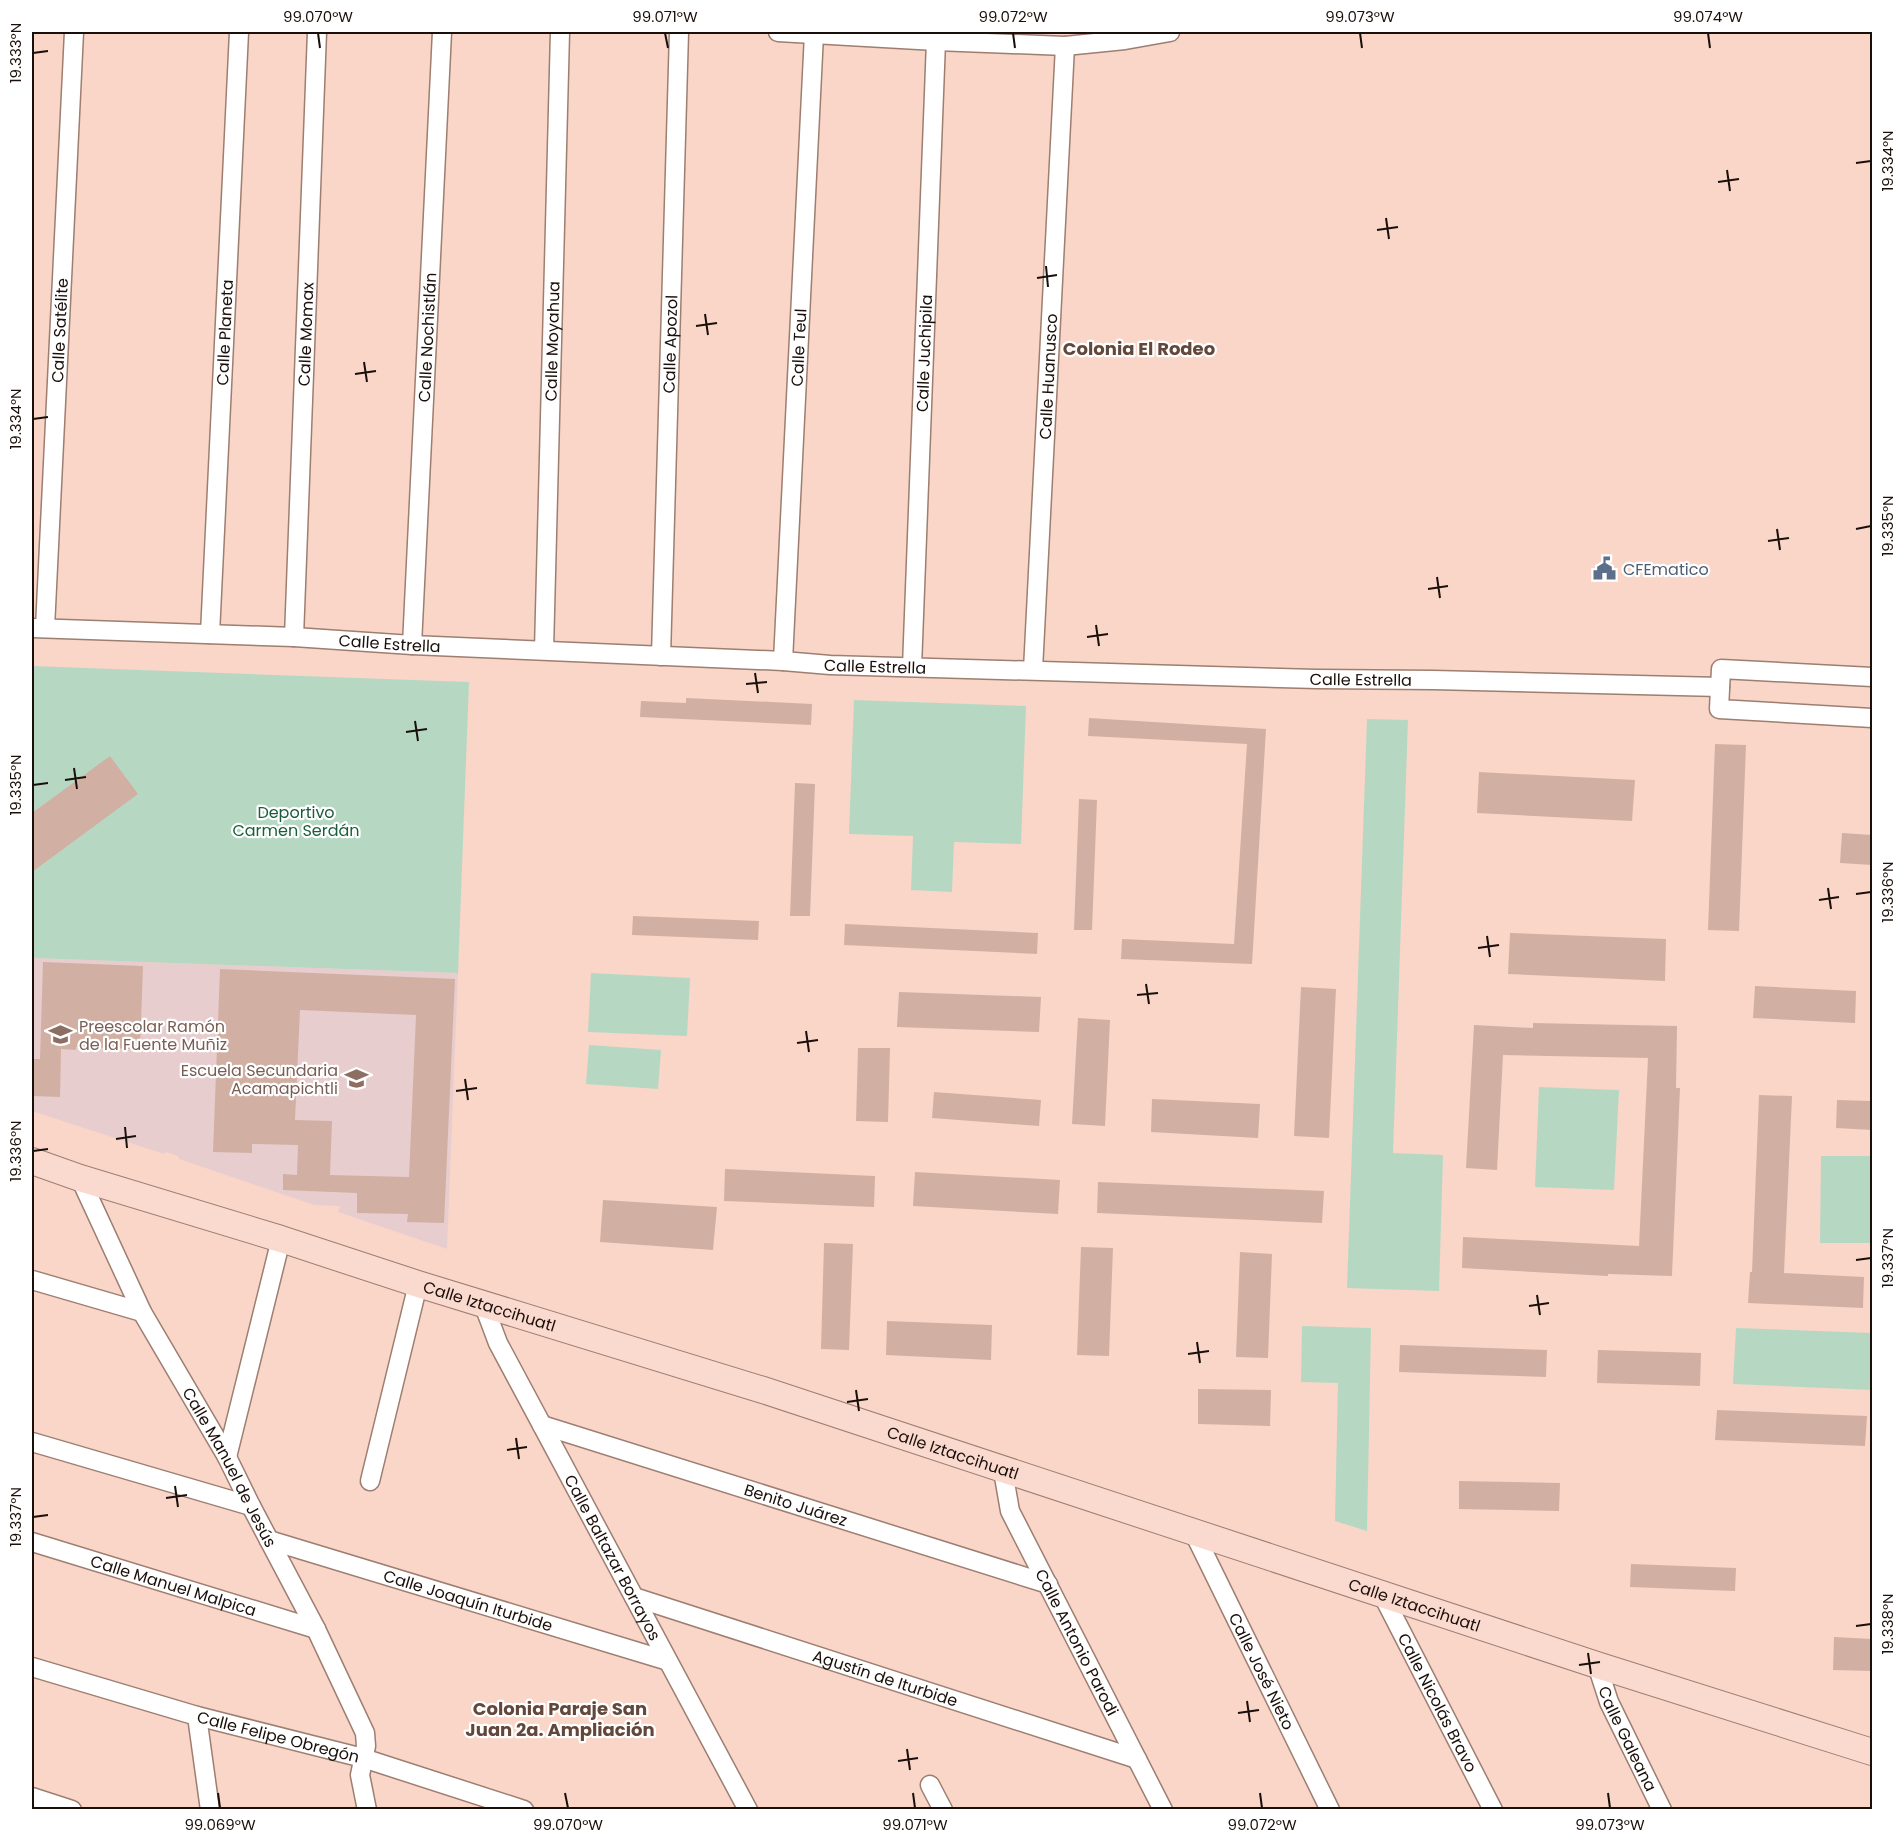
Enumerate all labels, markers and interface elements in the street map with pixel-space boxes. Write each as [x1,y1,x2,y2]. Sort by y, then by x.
text: 99.070°W [283,6,353,27]
text: 99.071°W [632,6,698,27]
text: 99.072°W [978,6,1048,27]
text: 99.073°W [1325,6,1395,27]
text: 99.074°W [1673,6,1743,27]
text: 19.333°N [5,23,26,83]
text: 19.334°N [1877,130,1898,192]
street label: Calle Nochistlán [412,272,442,403]
street label: Calle Satélite [45,277,74,383]
street label: Calle Planeta [210,279,239,386]
street label: Calle Momax [292,281,319,387]
street label: Calle Moyahua [539,281,565,402]
street label: Calle Juchipila [910,294,938,412]
street label: Calle Apozol [657,295,683,394]
street label: Calle Teul [785,308,812,387]
street label: Calle Huanusco [1033,313,1063,440]
district label: Colonia El Rodeo [1063,336,1215,361]
text: 19.334°N [5,388,26,450]
text: 19.335°N [1877,495,1898,557]
public building icon: CFEmatico [1592,556,1618,582]
place label: CFEmatico [1623,558,1709,581]
street label: Calle Estrella [338,629,441,658]
street label: Calle Estrella [824,653,926,679]
street label: Calle Estrella [1309,667,1412,691]
text: 19.335°N [5,754,26,816]
park label: Deportivo Carmen Serdán [232,801,360,842]
text: 19.336°N [1877,861,1898,923]
place label: Preescolar Ramón de la Fuente Muñiz [79,1015,227,1056]
school or university icon: Preescolar Ramón de la Fuente Muñiz [48,1022,74,1048]
place label: Escuela Secundaria Acamapichtli [181,1059,338,1100]
school or university icon: Escuela Secundaria Acamapichtli [343,1066,369,1092]
text: 19.336°N [5,1120,26,1182]
text: 19.337°N [1877,1228,1898,1288]
street label: Calle Iztaccihuatl [420,1275,559,1337]
street label: Calle Manuel de Jesús [177,1383,282,1551]
street label: Calle Iztaccihuatl [884,1420,1022,1485]
street label: Calle Baltazar Borrayos [559,1470,667,1645]
street label: Benito Juárez [741,1478,850,1532]
text: 19.337°N [5,1487,26,1547]
street label: Calle Manuel Malpica [88,1549,259,1622]
street label: Calle Joaquín Iturbide [381,1564,556,1637]
street label: Calle Antonio Parodi [1030,1565,1124,1720]
street label: Calle Iztaccihuatl [1345,1572,1483,1637]
text: 19.338°N [1877,1593,1898,1655]
street label: Calle José Nieto [1223,1609,1300,1734]
street label: Calle Nicolás Bravo [1392,1629,1483,1776]
street label: Agustín de Iturbide [810,1644,961,1712]
street label: Calle Galeana [1593,1683,1663,1795]
district label: Colonia Paraje San Juan 2a. Ampliación [465,1696,655,1742]
street label: Calle Felipe Obregón [195,1705,362,1768]
text: 99.069°W [184,1814,256,1835]
text: 99.070°W [533,1814,603,1835]
text: 99.071°W [882,1814,948,1835]
text: 99.072°W [1227,1814,1297,1835]
text: 99.073°W [1575,1814,1645,1835]

